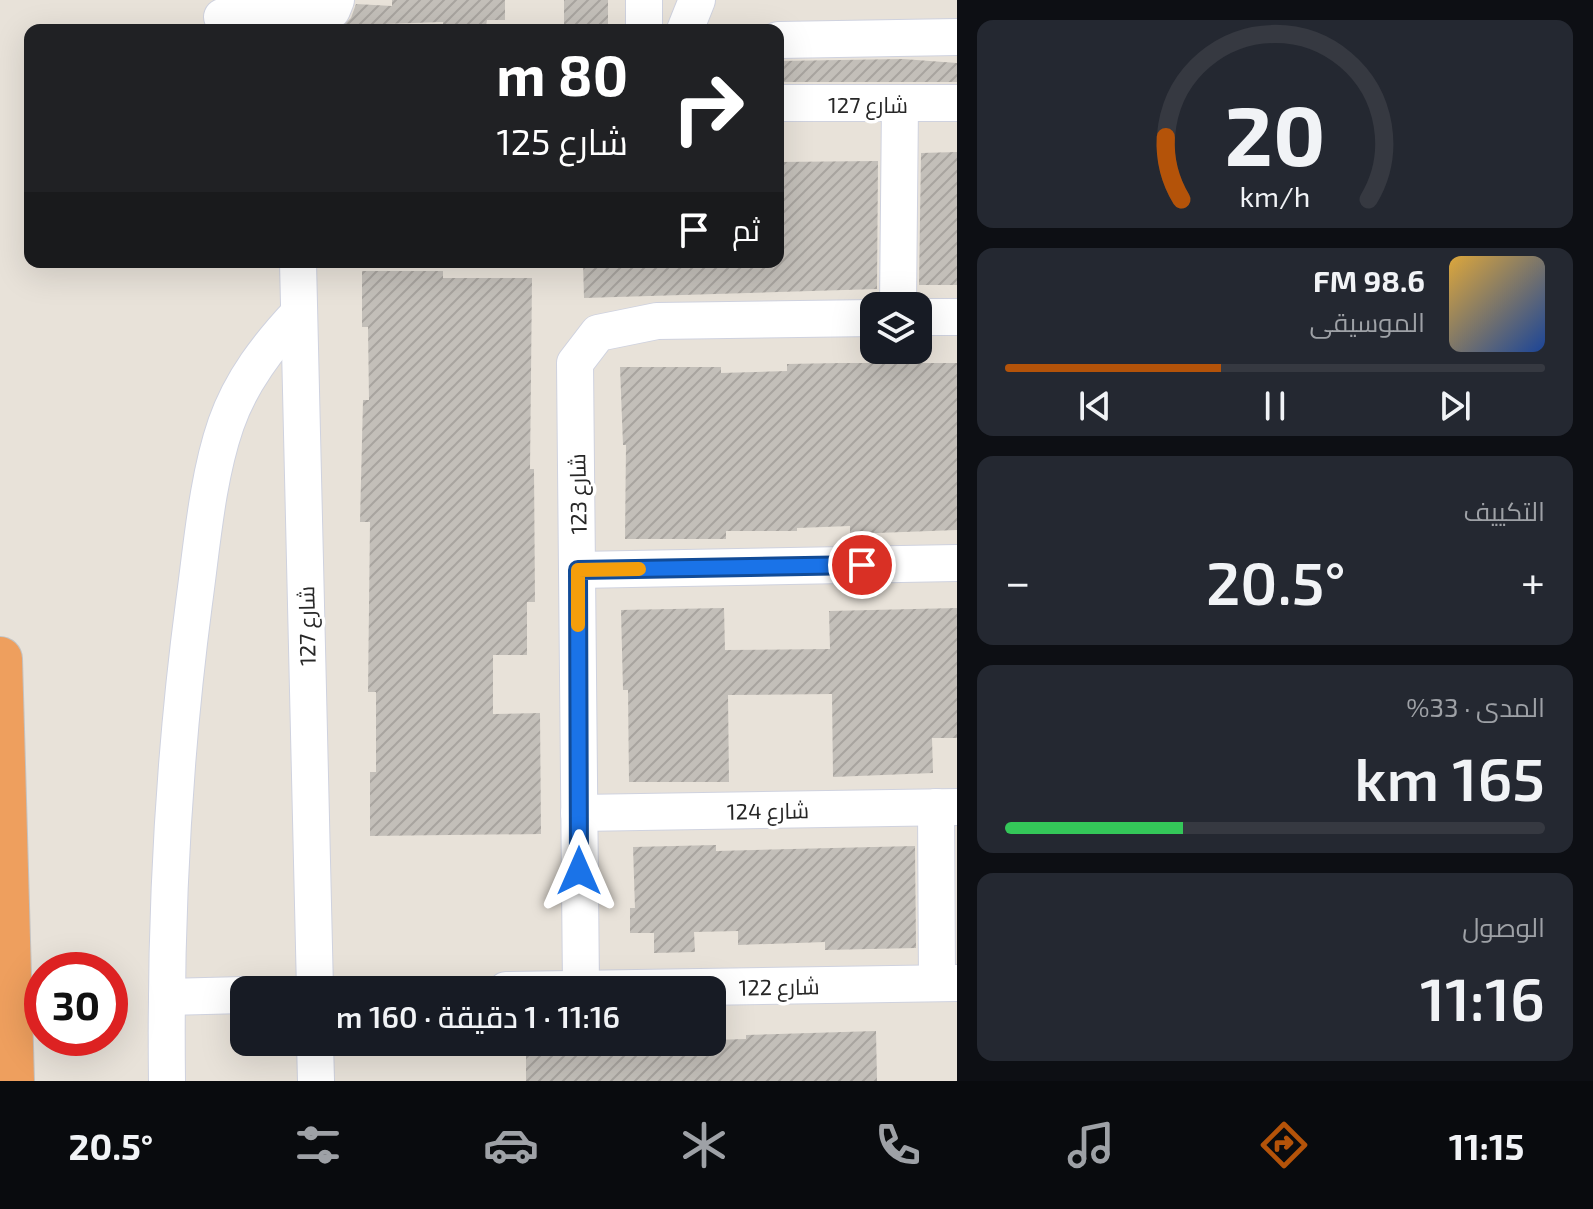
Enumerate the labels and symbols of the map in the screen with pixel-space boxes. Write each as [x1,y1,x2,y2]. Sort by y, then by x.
street label: شارع 127 [828,91,908,120]
street label: شارع 123 [563,453,594,535]
pin [828,531,896,599]
street label: شارع 127 [292,586,323,666]
street label: شارع 124 [727,796,809,827]
position arrow [537,829,621,913]
speed limit sign: 30 [24,952,128,1056]
street label: شارع 122 [738,972,820,1003]

